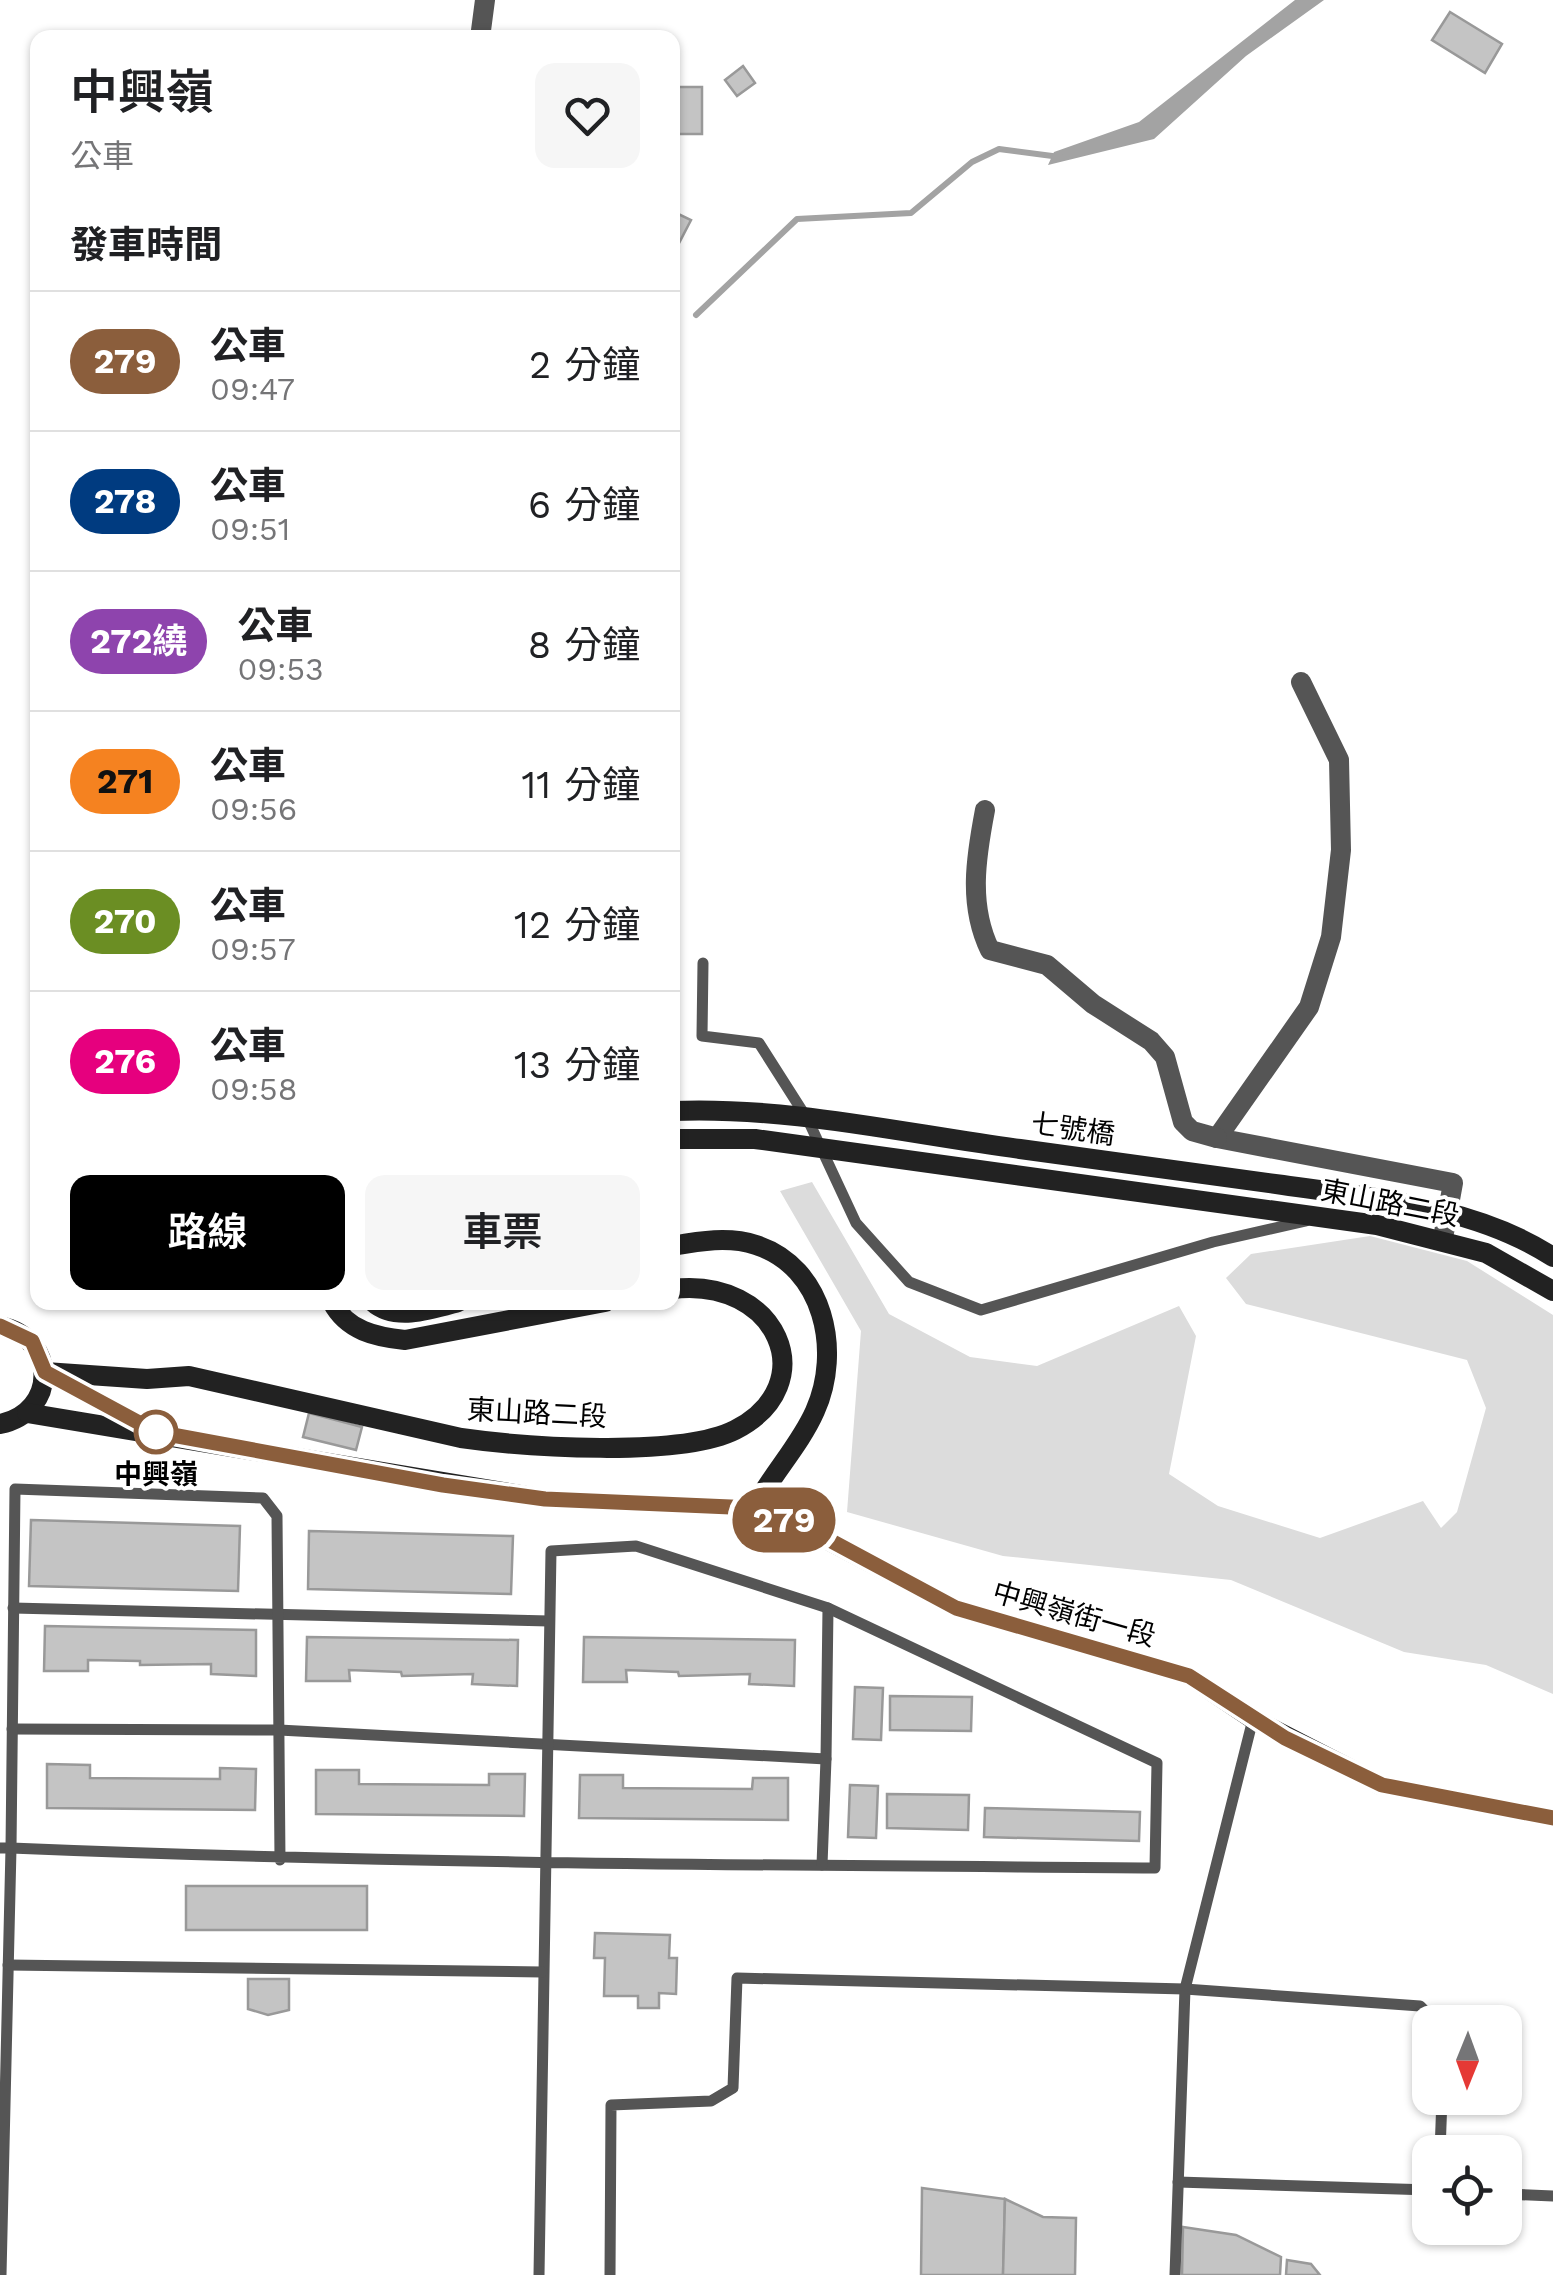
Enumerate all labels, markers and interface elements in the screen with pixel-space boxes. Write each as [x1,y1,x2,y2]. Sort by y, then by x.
button: heart [535,63,640,168]
text: 中興嶺 [70,64,214,121]
text: 公車 [70,137,134,175]
text: 發車時間 [70,223,222,267]
text: 公車 [210,324,286,368]
text: 279 [93,340,157,382]
text: 2 分鐘 [529,343,640,387]
text: 09:47 [210,370,295,408]
text: 公車 [210,464,286,508]
text: 278 [94,480,156,522]
text: 6 分鐘 [528,483,640,527]
text: 09:51 [210,510,290,548]
text: 公車 [237,604,313,648]
text: 272繞 [90,620,187,662]
text: 8 分鐘 [528,623,640,667]
text: 09:53 [237,650,324,688]
text: 公車 [210,744,286,788]
text: 271 [97,760,153,802]
text: 11 分鐘 [521,763,640,807]
text: 09:56 [210,790,297,828]
text: 公車 [210,884,286,928]
text: 270 [93,900,157,942]
text: 12 分鐘 [514,903,640,947]
text: 09:57 [210,930,296,968]
text: 公車 [210,1024,286,1068]
text: 276 [94,1040,156,1082]
text: 13 分鐘 [514,1043,640,1087]
text: 09:58 [210,1070,297,1108]
street label: 七號橋 [1029,1107,1117,1151]
street label: 東山路二段 [1318,1173,1462,1233]
button: 路線 [70,1175,345,1290]
button: 車票 [365,1175,640,1290]
street label: 東山路二段 [466,1393,608,1433]
marker: 中興嶺 [135,1411,177,1453]
place label: 中興嶺 [114,1458,198,1491]
line badge: 279 [726,1488,842,1552]
text: 279 [752,1499,816,1541]
street label: 中興嶺街一段 [989,1575,1159,1653]
north arrow [1412,2005,1522,2115]
map controls [1412,2005,1522,2245]
button: locate [1412,2135,1522,2245]

